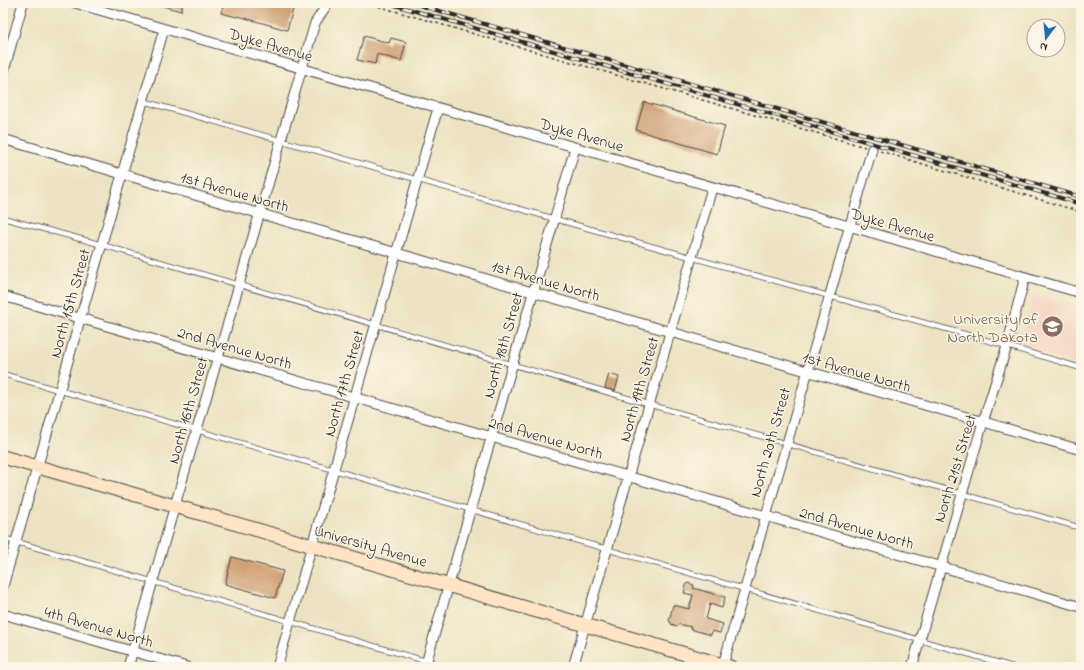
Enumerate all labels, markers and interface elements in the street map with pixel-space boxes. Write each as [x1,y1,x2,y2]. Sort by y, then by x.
north arrow [1026,18,1066,58]
street label: Dyke Avenue [225,22,316,70]
text: N [1038,38,1049,55]
street label: Dyke Avenue [536,112,627,160]
street label: 1st Avenue North [178,166,291,220]
street label: Dyke Avenue [847,202,938,250]
street label: North 15th Street [44,246,98,361]
street label: 1st Avenue North [489,255,602,309]
street label: North 18th Street [477,289,531,401]
place label: University of North Dakota [947,308,1039,350]
school or university icon: University of North Dakota [1040,314,1066,340]
street label: 2nd Avenue North [175,321,294,377]
street label: North 17th Street [318,327,372,440]
street label: North 19th Street [613,334,667,445]
street label: 1st Avenue North [800,346,913,400]
street label: North 16th Street [162,354,216,467]
street label: North 20th Street [744,384,798,500]
street label: 2nd Avenue North [486,411,605,467]
street label: North 21st Street [928,411,984,526]
street label: 2nd Avenue North [797,501,916,557]
street label: University Avenue [311,519,431,575]
street label: 4th Avenue North [41,601,156,655]

